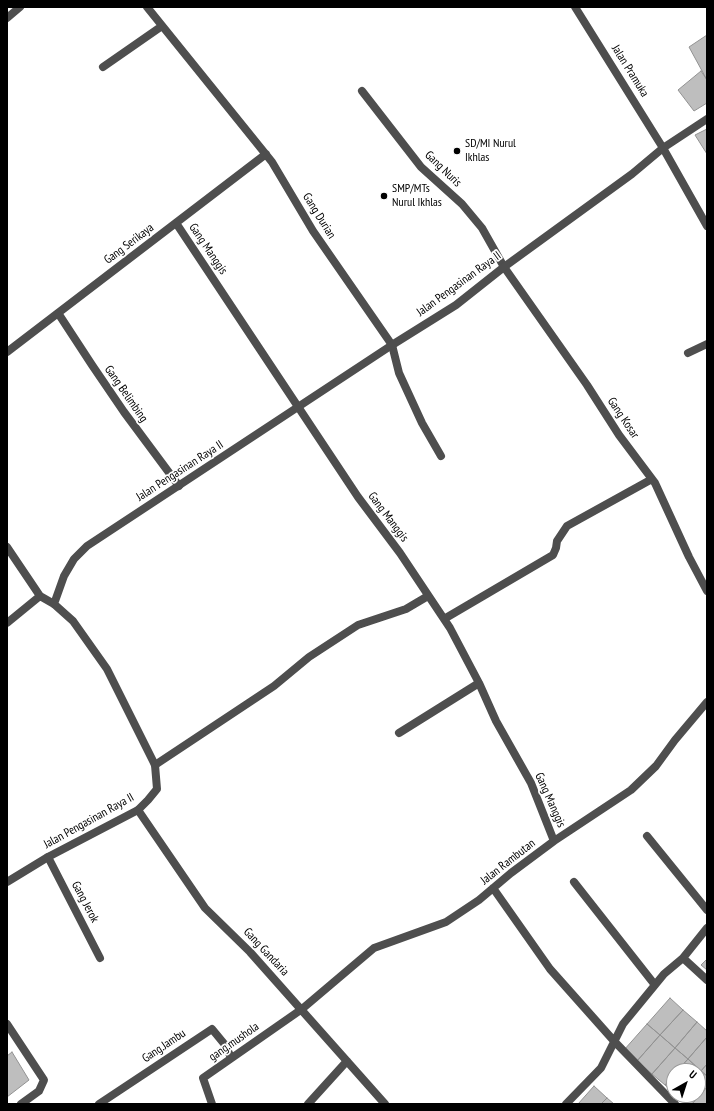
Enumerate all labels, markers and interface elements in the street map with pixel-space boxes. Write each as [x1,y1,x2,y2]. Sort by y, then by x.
street label: Jalan Pramuka [608,42,652,100]
place label: SD/MI Nurul Ikhlas [465,137,516,165]
marker: SD/MI Nurul Ikhlas [452,146,462,156]
street label: Gang Nuris [422,148,464,190]
place label: SMP/MTs Nurul Ikhlas [392,182,442,210]
street label: Gang Durian [299,190,339,242]
marker: SMP/MTs Nurul Ikhlas [379,191,389,201]
street label: Gang Serikaya [101,221,157,267]
street label: Gang Manggis [186,221,230,277]
street label: Jalan Pengasinan Raya II [414,249,504,319]
street label: Gang Belimbing [101,363,151,425]
street label: Gang Kosar [604,395,642,441]
street label: Jalan Pengasinan Raya II [134,437,226,505]
street label: Gang Manggis [365,489,411,545]
street label: Gang Manggis [532,770,568,830]
street label: Jalan Pengasinan Raya II [41,790,137,852]
street label: Jalan Rambutan [478,836,538,888]
street label: Gang Jerok [68,879,102,925]
street label: Gang Gandaria [240,925,292,979]
street label: gang.mushola [206,1020,262,1064]
street label: Gang.Jambu [139,1026,189,1066]
north arrow [666,1063,706,1103]
text: U [686,1067,700,1082]

